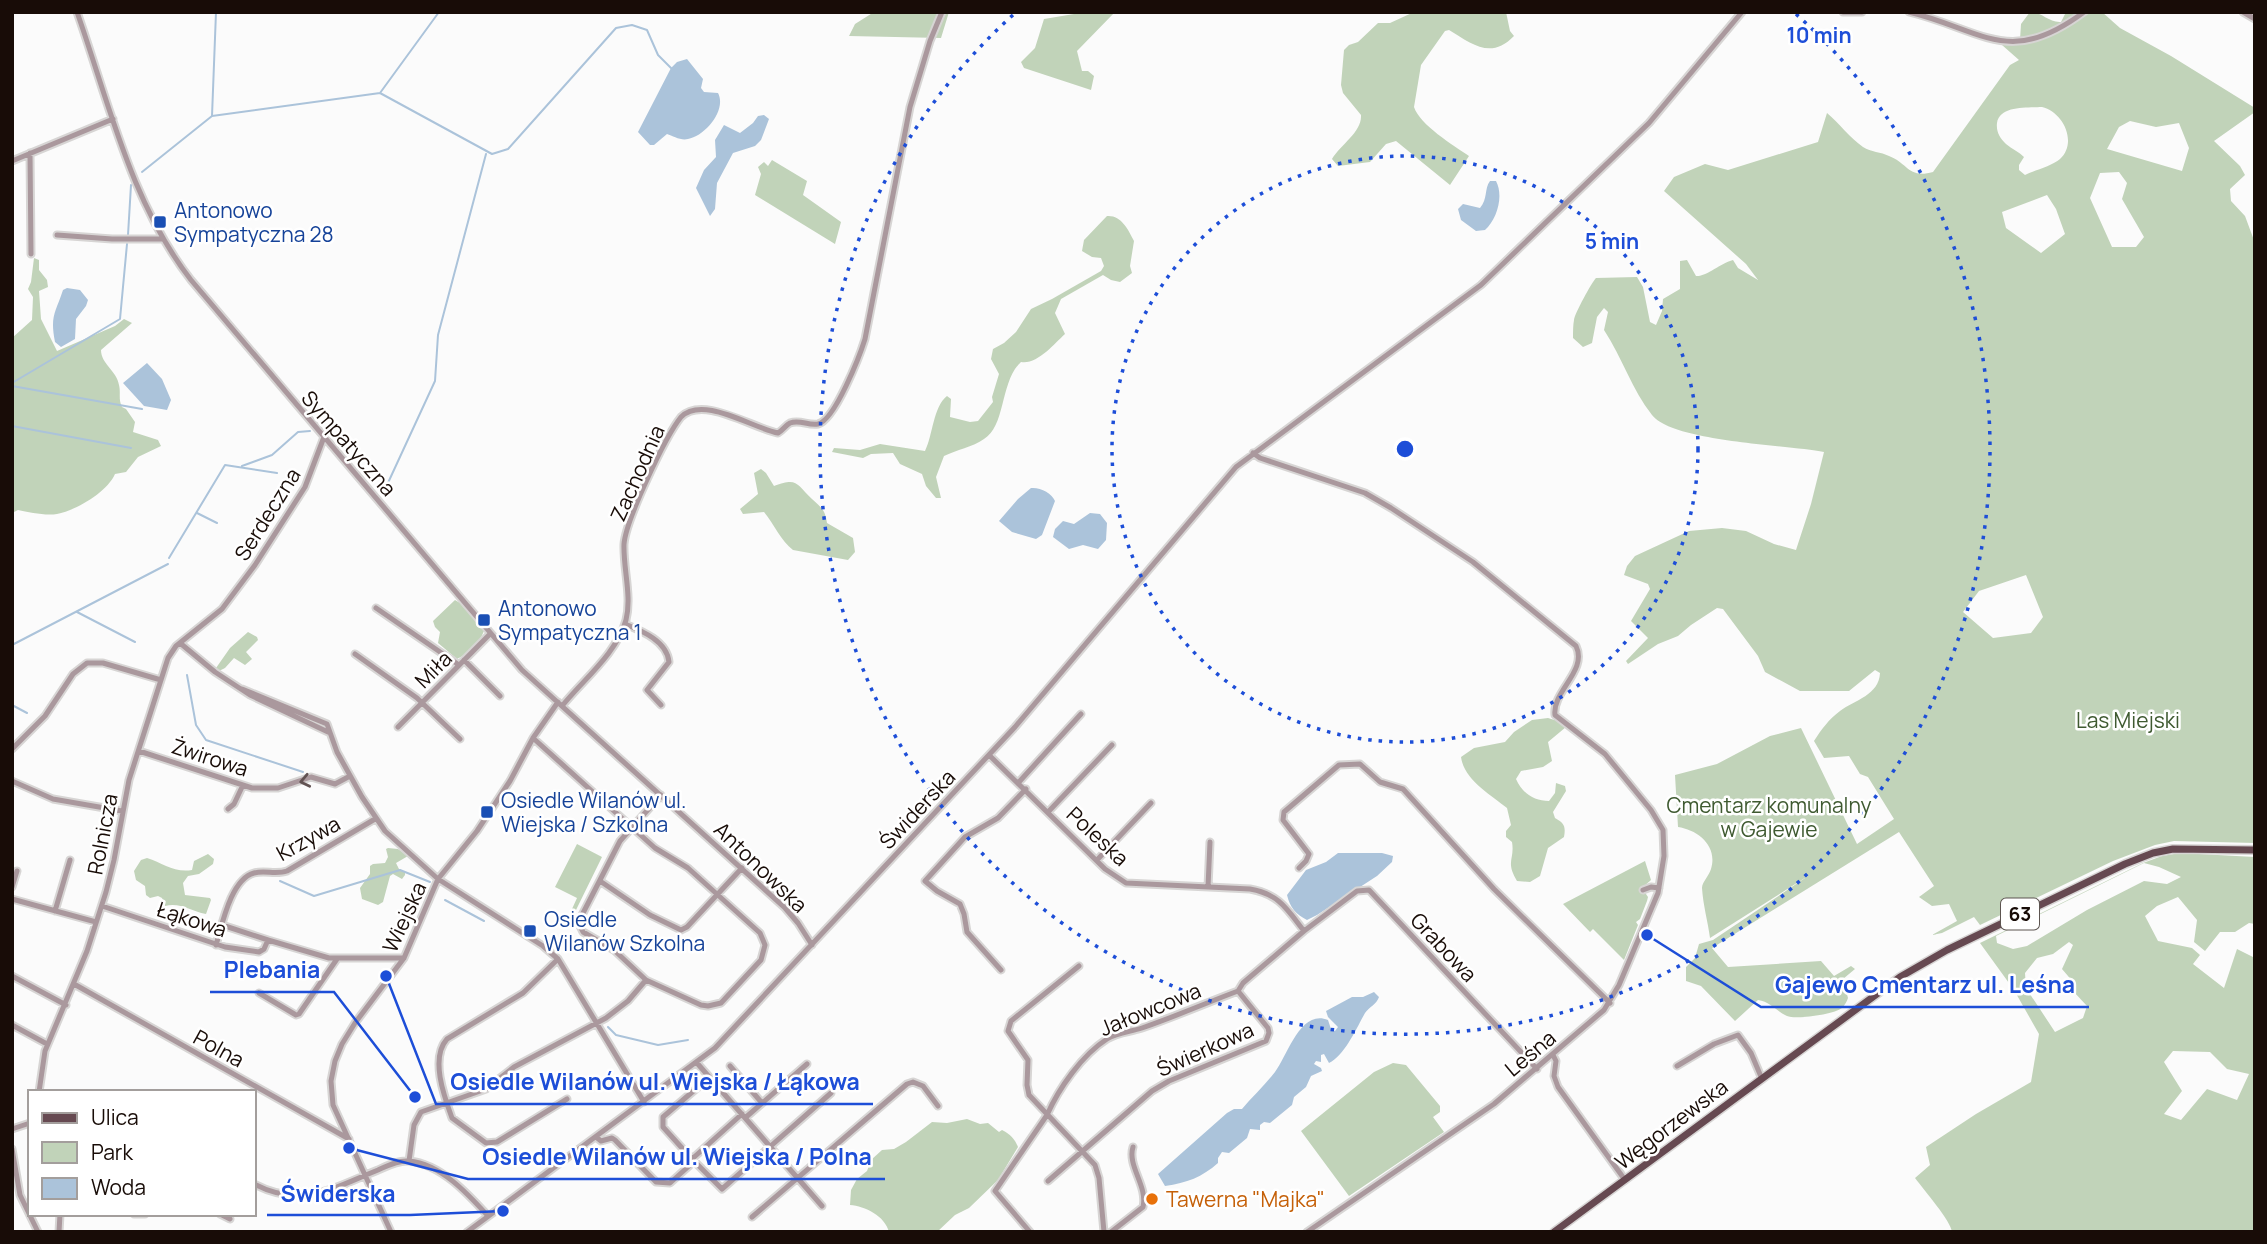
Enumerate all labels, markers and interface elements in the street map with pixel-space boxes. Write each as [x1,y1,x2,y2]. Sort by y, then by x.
text: 10 min [1786,21,1852,49]
place label: Antonowo Sympatyczna 28 [174,196,334,248]
marker: Antonowo Sympatyczna 28 [152,214,168,230]
text: 5 min [1585,227,1639,255]
street label: Sympatyczna [295,384,403,502]
street label: Zachodnia [603,420,671,526]
centre of rings [1393,437,1417,461]
street label: Serdeczna [228,462,306,566]
place label: Antonowo Sympatyczna 1 [498,594,642,646]
marker: Antonowo Sympatyczna 1 [476,612,492,628]
street label: Miła [408,644,458,694]
park label: Las Miejski [2076,706,2180,734]
street label: Żwirowa [168,731,252,783]
street label: Świderska [873,763,961,855]
one-way arrow [299,772,311,787]
place label: Osiedle Wilanów ul. Wiejska / Szkolna [501,786,686,838]
street label: Rolnicza [80,791,124,877]
park label: Cmentarz komunalny w Gajewie [1666,791,1872,843]
street label: Poleska [1061,800,1135,872]
marker: Osiedle Wilanów ul. Wiejska / Szkolna [479,804,495,820]
street label: Krzywa [271,809,345,867]
street label: Antonowska [708,815,814,919]
street label: Wiejska [376,877,432,957]
street label: Łąkowa [153,895,231,943]
road number: 63 [2001,898,2039,930]
place label: Osiedle Wilanów Szkolna [544,905,705,957]
street label: Grabowa [1405,906,1483,988]
marker: Osiedle Wilanów Szkolna [522,923,538,939]
callout: Plebania [210,948,334,992]
text: Plebania [224,953,320,985]
callout: Gajewo Cmentarz ul. Leśna [1761,963,2089,1007]
text: Gajewo Cmentarz ul. Leśna [1775,968,2075,1000]
street label: Jałowcowa [1095,976,1205,1042]
street label: Świerkowa [1152,1015,1258,1083]
street label: Polna [189,1023,249,1073]
street label: Leśna [1499,1024,1561,1082]
callout: Osiedle Wilanów ul. Wiejska / Łąkowa [436,1060,873,1104]
text: Osiedle Wilanów ul. Wiejska / Łąkowa [450,1065,860,1097]
street label: Węgorzewska [1609,1072,1733,1176]
legend [28,1090,256,1216]
text: Ulica [91,1103,139,1131]
callout: Osiedle Wilanów ul. Wiejska / Polna [468,1135,885,1179]
text: Park [91,1138,133,1166]
text: Osiedle Wilanów ul. Wiejska / Polna [482,1140,872,1172]
callout: Świderska [267,1171,410,1215]
text: Woda [91,1173,146,1201]
text: Świderska [281,1177,395,1209]
place label: Tawerna "Majka" [1166,1185,1325,1213]
marker: Tawerna "Majka" [1144,1191,1160,1207]

